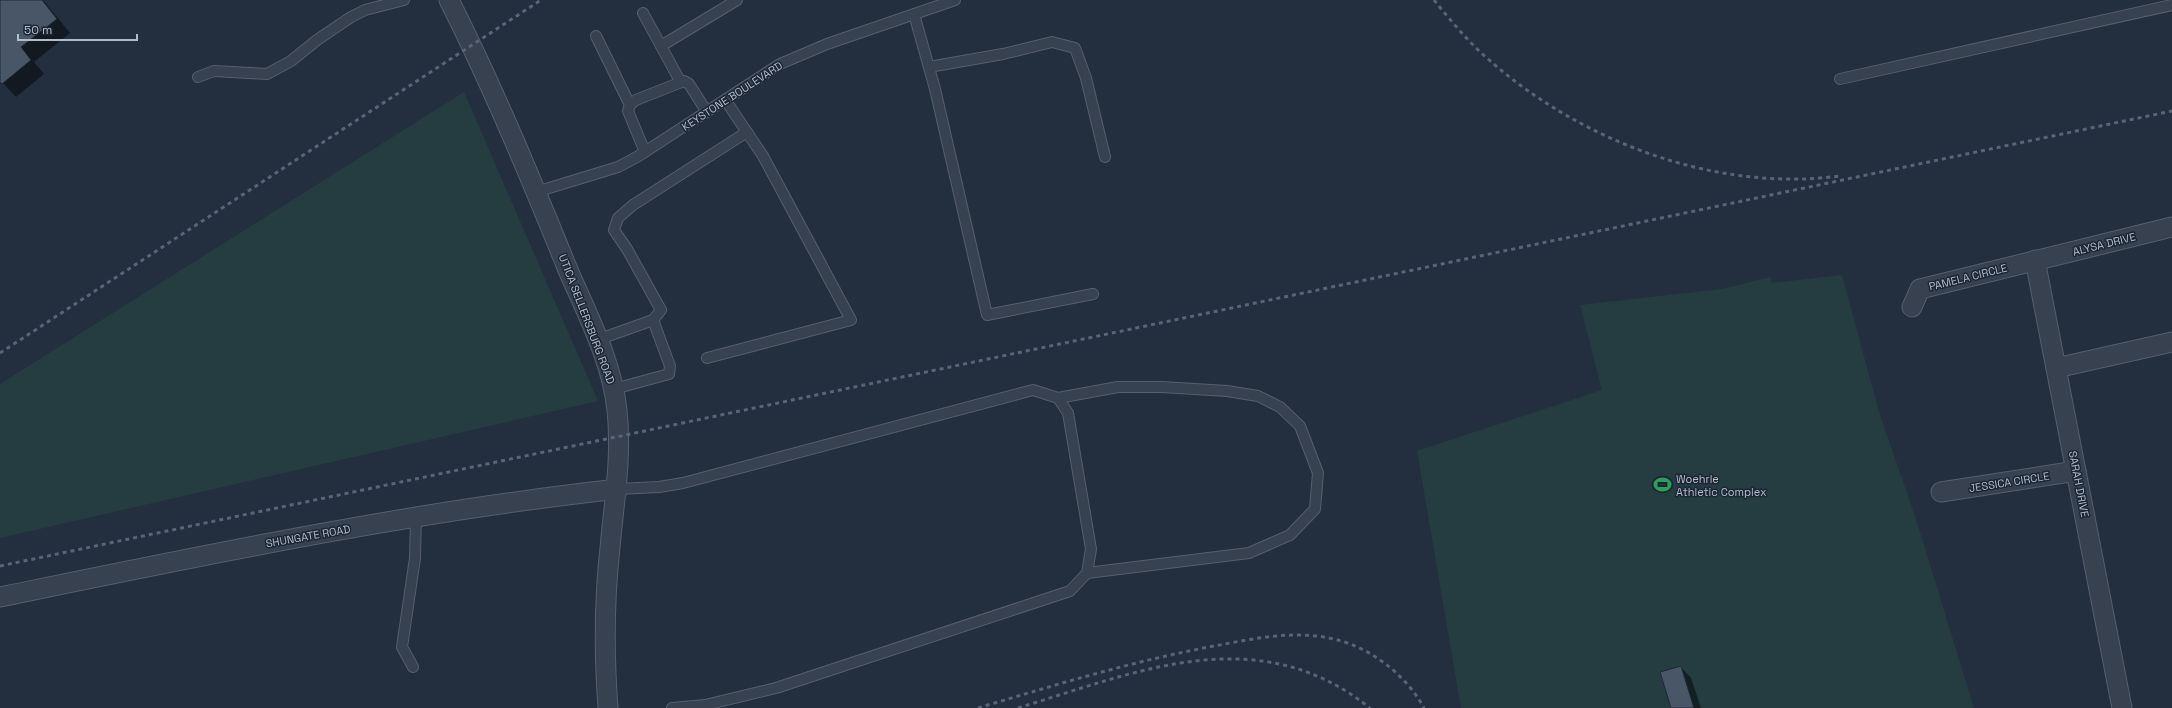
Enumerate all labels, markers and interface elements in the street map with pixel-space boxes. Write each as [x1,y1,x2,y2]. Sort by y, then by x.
scale bar [18,16,137,42]
text: 50 m [24,22,52,38]
street label: KEYSTONE BOULEVARD [679,58,785,134]
street label: ALYSA DRIVE [2071,229,2137,259]
street label: UTICA SELLERSBURG ROAD [556,252,618,386]
street label: PAMELA CIRCLE [1927,261,2009,293]
street label: SARAH DRIVE [2066,450,2092,518]
street label: JESSICA CIRCLE [1968,469,2050,495]
place label: Woehrle Athletic Complex [1676,472,1767,499]
sports icon: Woehrle Athletic Complex [1653,475,1673,495]
street label: SHUNGATE ROAD [265,522,351,550]

